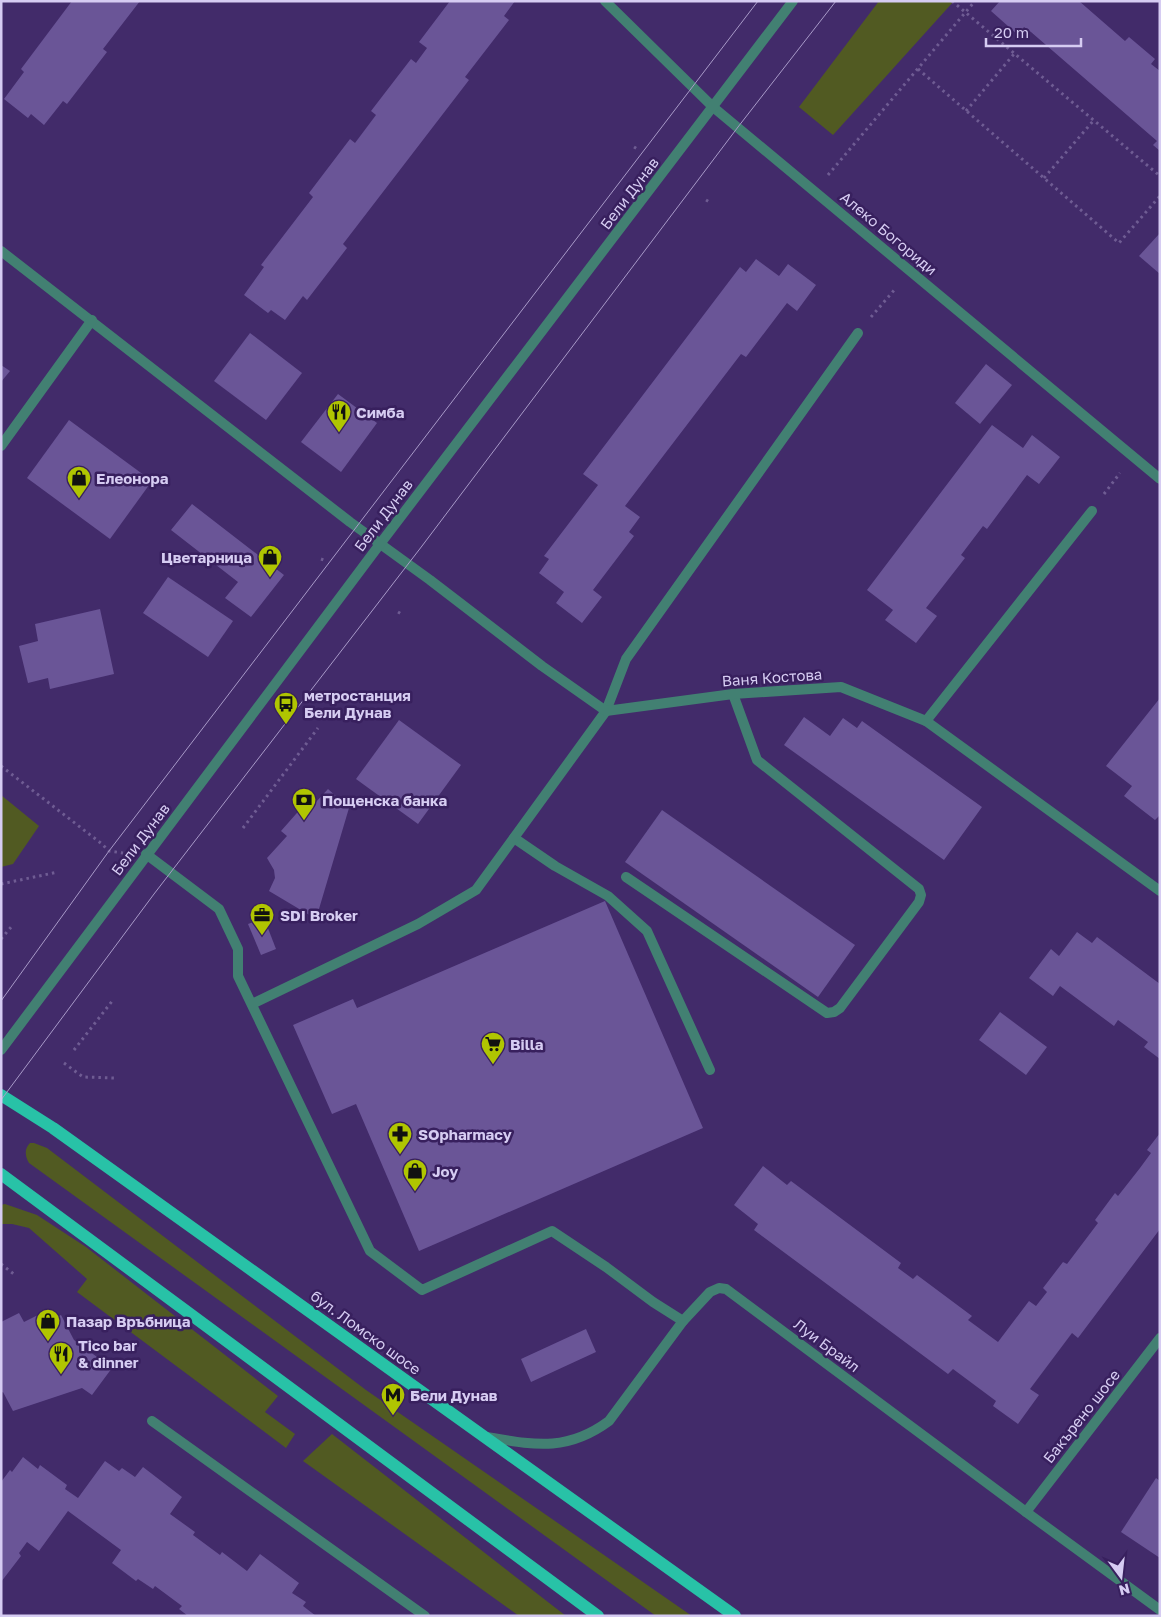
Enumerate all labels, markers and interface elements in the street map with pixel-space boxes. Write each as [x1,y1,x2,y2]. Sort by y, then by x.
scale bar [986,15,1081,47]
text: 20 m [994,23,1029,41]
street label: Бели Дунав [596,153,662,233]
street label: Алеко Богориди [837,187,941,279]
restaurant icon: Симба [326,399,352,433]
place label: Симба [356,403,405,421]
shop icon: Елеонора [66,465,92,499]
place label: Елеонора [96,469,169,487]
street label: Бели Дунав [350,475,416,555]
shop icon: Цветарница [257,544,283,578]
place label: Цветарница [161,548,252,566]
street label: Ваня Костова [721,665,823,689]
place label: метростанция Бели Дунав [304,686,411,721]
bus stop icon: метростанция Бели Дунав [273,691,299,725]
bank icon: Пощенска банка [291,787,317,821]
place label: Пощенска банка [322,791,447,809]
street label: Бели Дунав [107,799,173,879]
office icon: SDI Broker [249,902,275,936]
place label: SDI Broker [280,906,358,924]
supermarket icon: Billa [480,1031,506,1065]
place label: Billa [510,1035,544,1053]
pharmacy icon: SOpharmacy [387,1121,413,1155]
place label: SOpharmacy [418,1125,512,1143]
shop icon: Joy [402,1158,428,1192]
place label: Joy [432,1162,458,1180]
street label: бул. Ломско шосе [307,1286,425,1378]
shop icon: Пазар Връбница [35,1308,61,1342]
place label: Пазар Връбница [66,1312,191,1330]
street label: Луи Брайл [791,1314,863,1376]
place label: Tico bar & dinner [78,1336,139,1371]
restaurant icon: Tico bar & dinner [48,1341,74,1375]
street label: Бакърено шосе [1039,1365,1123,1466]
metro station icon: Бели Дунав [380,1382,406,1416]
place label: Бели Дунав [410,1386,498,1404]
north arrow [1096,1552,1146,1602]
text: N [1117,1580,1132,1600]

